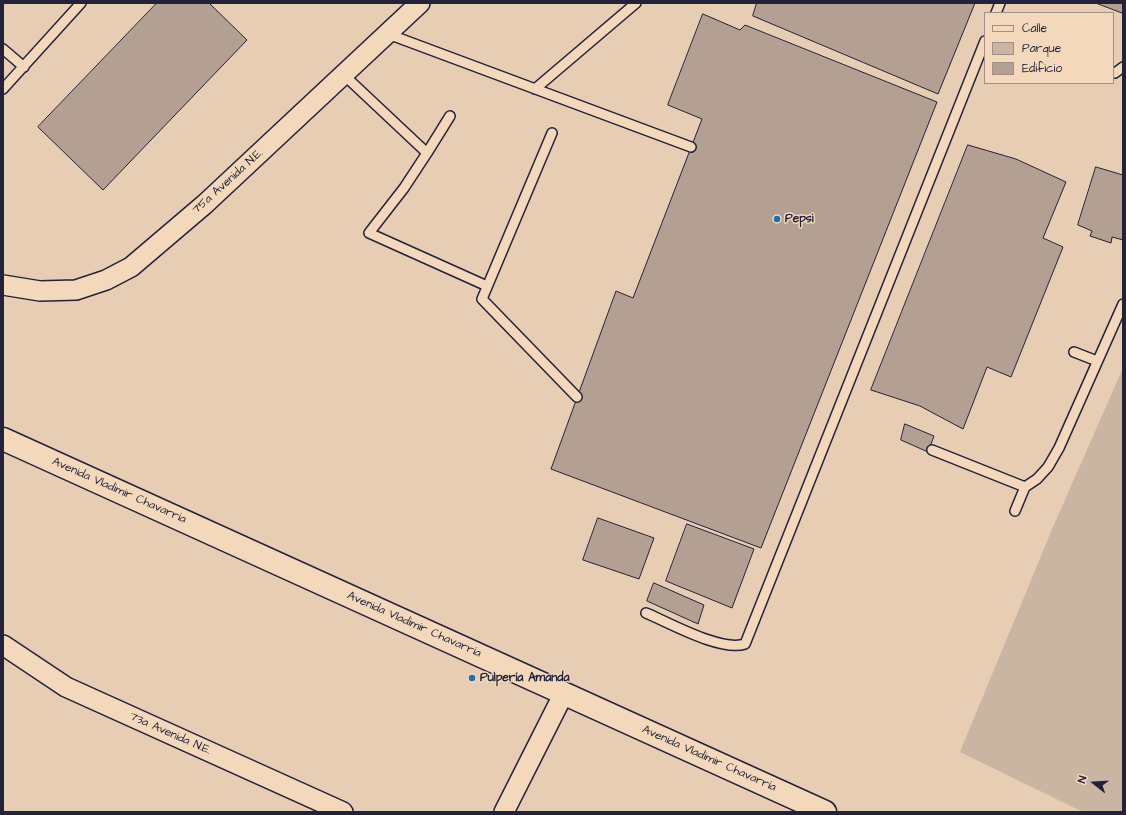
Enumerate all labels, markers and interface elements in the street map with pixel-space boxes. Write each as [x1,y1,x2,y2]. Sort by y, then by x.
legend [984,12,1114,84]
text: Calle [1022,20,1047,37]
text: Parque [1022,40,1061,57]
text: Edificio [1022,60,1062,77]
street label: 75a Avenida N.E. [190,147,266,217]
place label: Pepsi [785,212,814,226]
marker: Pepsi [772,214,782,224]
street label: Avenida Vladimir Chavarría [50,455,188,527]
street label: Avenida Vladimir Chavarría [345,589,483,661]
place label: Pulpería Amanda [480,671,570,685]
marker: Pulpería Amanda [467,673,477,683]
street label: 73a Avenida N.E. [127,710,213,758]
street label: Avenida Vladimir Chavarría [640,723,778,795]
north arrow [1074,763,1114,803]
text: N [1074,774,1090,785]

